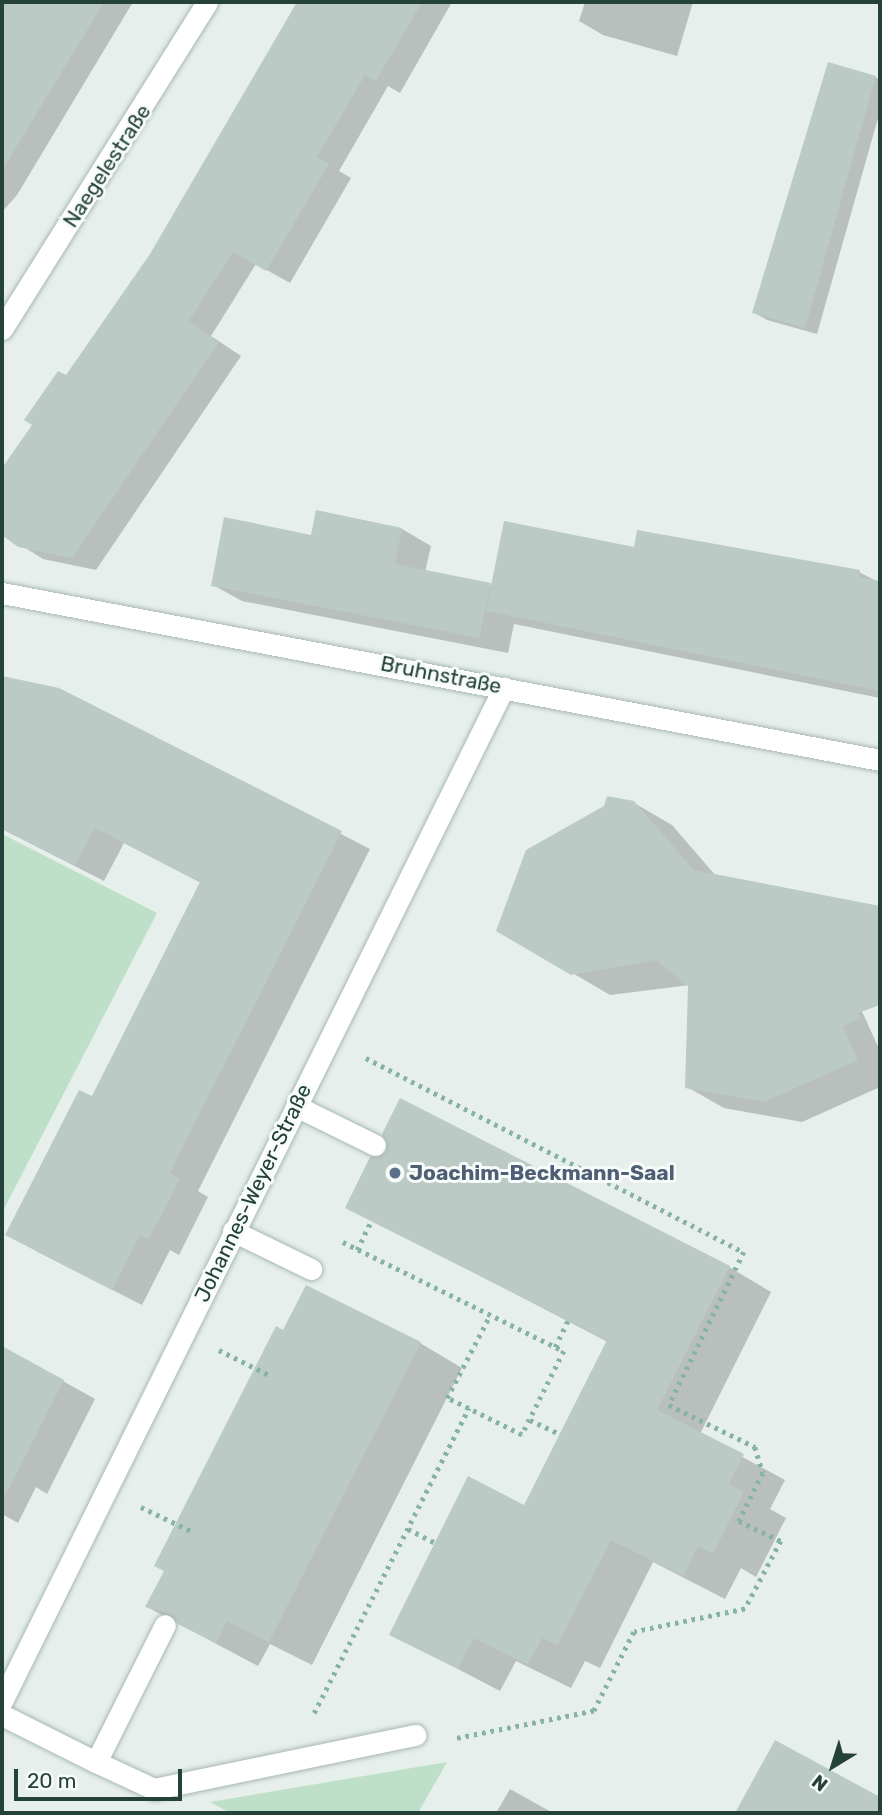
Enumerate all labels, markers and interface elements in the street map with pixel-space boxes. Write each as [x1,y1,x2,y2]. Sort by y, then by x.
street label: Naegelestraße [58,100,156,232]
street label: Bruhnstraße [378,651,504,699]
street label: Johannes-Weyer-Straße [189,1080,317,1306]
place label: Joachim-Beckmann-Saal [409,1160,675,1186]
marker: Joachim-Beckmann-Saal [387,1165,403,1181]
north arrow [798,1731,868,1801]
scale bar [18,1756,186,1800]
text: 20 m [27,1768,76,1793]
text: N [807,1770,832,1796]

